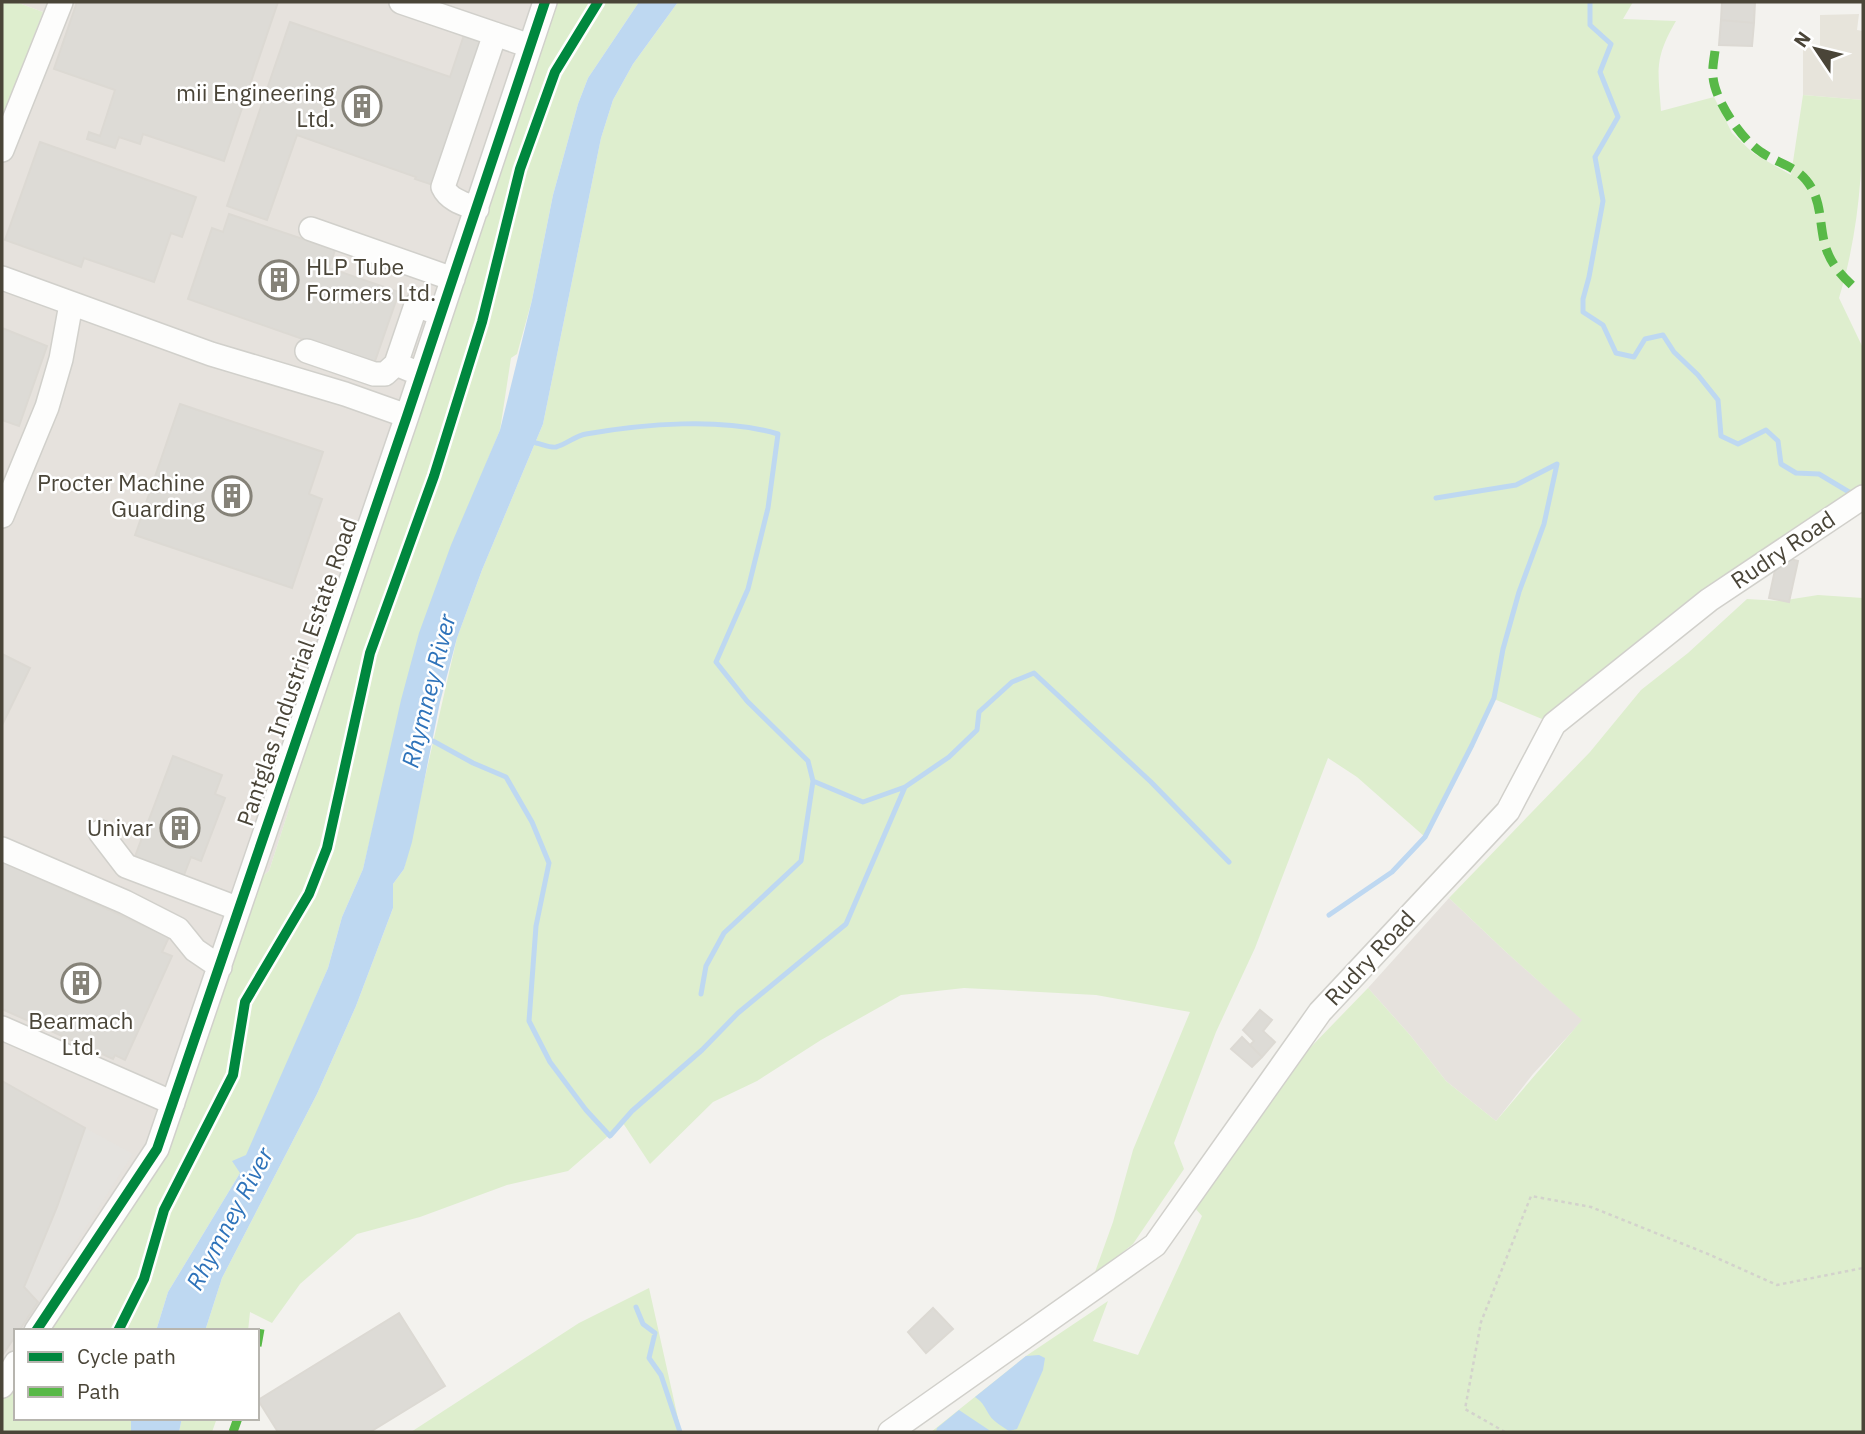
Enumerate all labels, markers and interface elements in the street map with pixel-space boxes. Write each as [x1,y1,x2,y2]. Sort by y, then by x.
north arrow [1781,14,1851,84]
text: N [1788,27,1816,52]
place label: mii Engineering Ltd. [176,77,335,133]
building icon: mii Engineering Ltd. [341,85,383,127]
place label: HLP Tube Formers Ltd. [306,251,436,307]
building icon: HLP Tube Formers Ltd. [258,259,300,301]
place label: Procter Machine Guarding [37,467,205,523]
building icon: Procter Machine Guarding [211,475,253,517]
street label: Rudry Road [1724,503,1840,595]
street label: Pantglas Industrial Estate Road [229,514,363,830]
water label: Rhymney River [394,609,463,771]
building icon: Univar [159,807,201,849]
place label: Univar [87,812,154,842]
street label: Rudry Road [1318,903,1421,1011]
building icon: Bearmach Ltd. [60,962,102,1004]
place label: Bearmach Ltd. [28,1005,134,1061]
water label: Rhymney River [178,1141,281,1295]
legend [14,1329,259,1420]
text: Cycle path [77,1342,176,1370]
text: Path [77,1377,120,1405]

